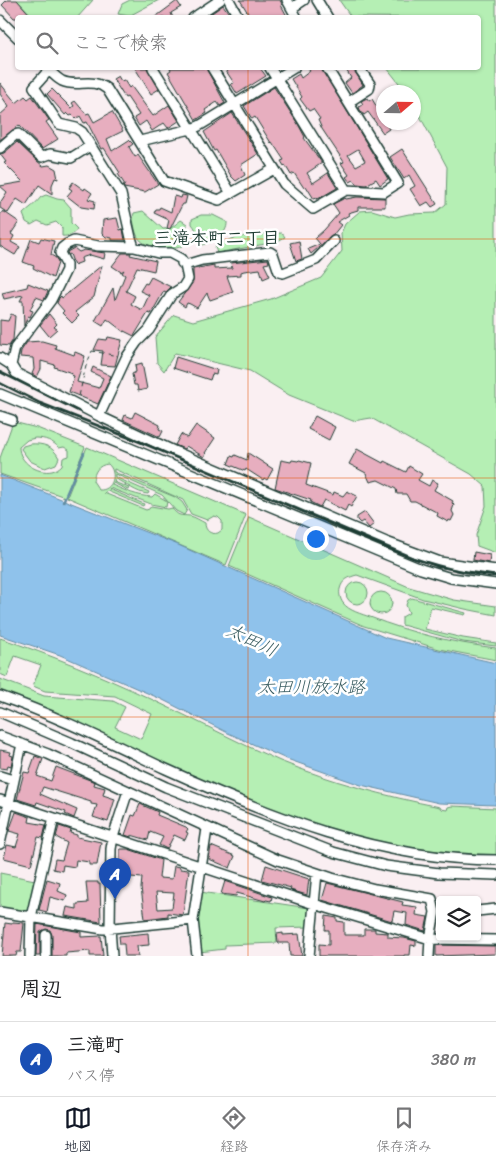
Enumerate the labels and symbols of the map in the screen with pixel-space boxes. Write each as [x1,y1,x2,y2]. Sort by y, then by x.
north arrow [376,85,421,130]
district label: 三滝本町二丁目 [154,222,280,254]
your location [303,526,329,552]
water label: 太田川 [221,614,283,666]
water label: 太田川放水路 [257,671,366,703]
pin: A [99,858,131,899]

